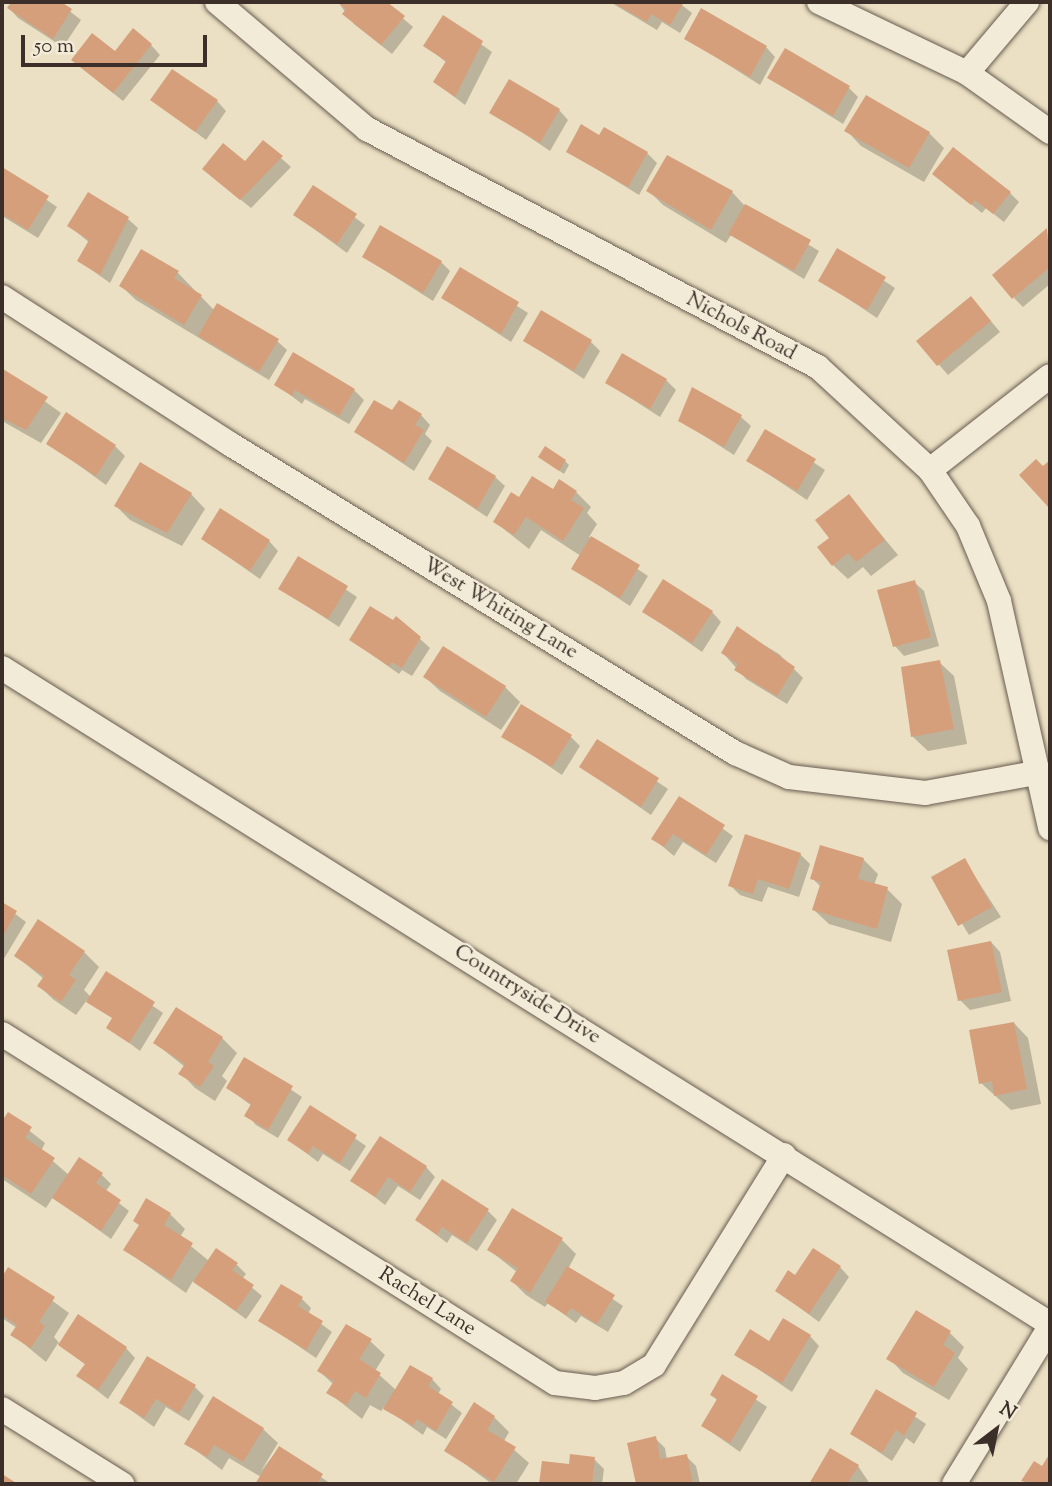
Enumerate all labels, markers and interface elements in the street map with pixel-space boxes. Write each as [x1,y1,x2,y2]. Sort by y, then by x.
scale bar [24,21,210,65]
text: 50 m [34,32,74,62]
street label: Nichols Road [682,287,800,367]
street label: West Whiting Lane [418,553,582,665]
street label: Countryside Drive [449,940,605,1050]
street label: Rachel Lane [374,1262,480,1342]
north arrow [961,1395,1031,1465]
text: N [994,1396,1021,1427]

